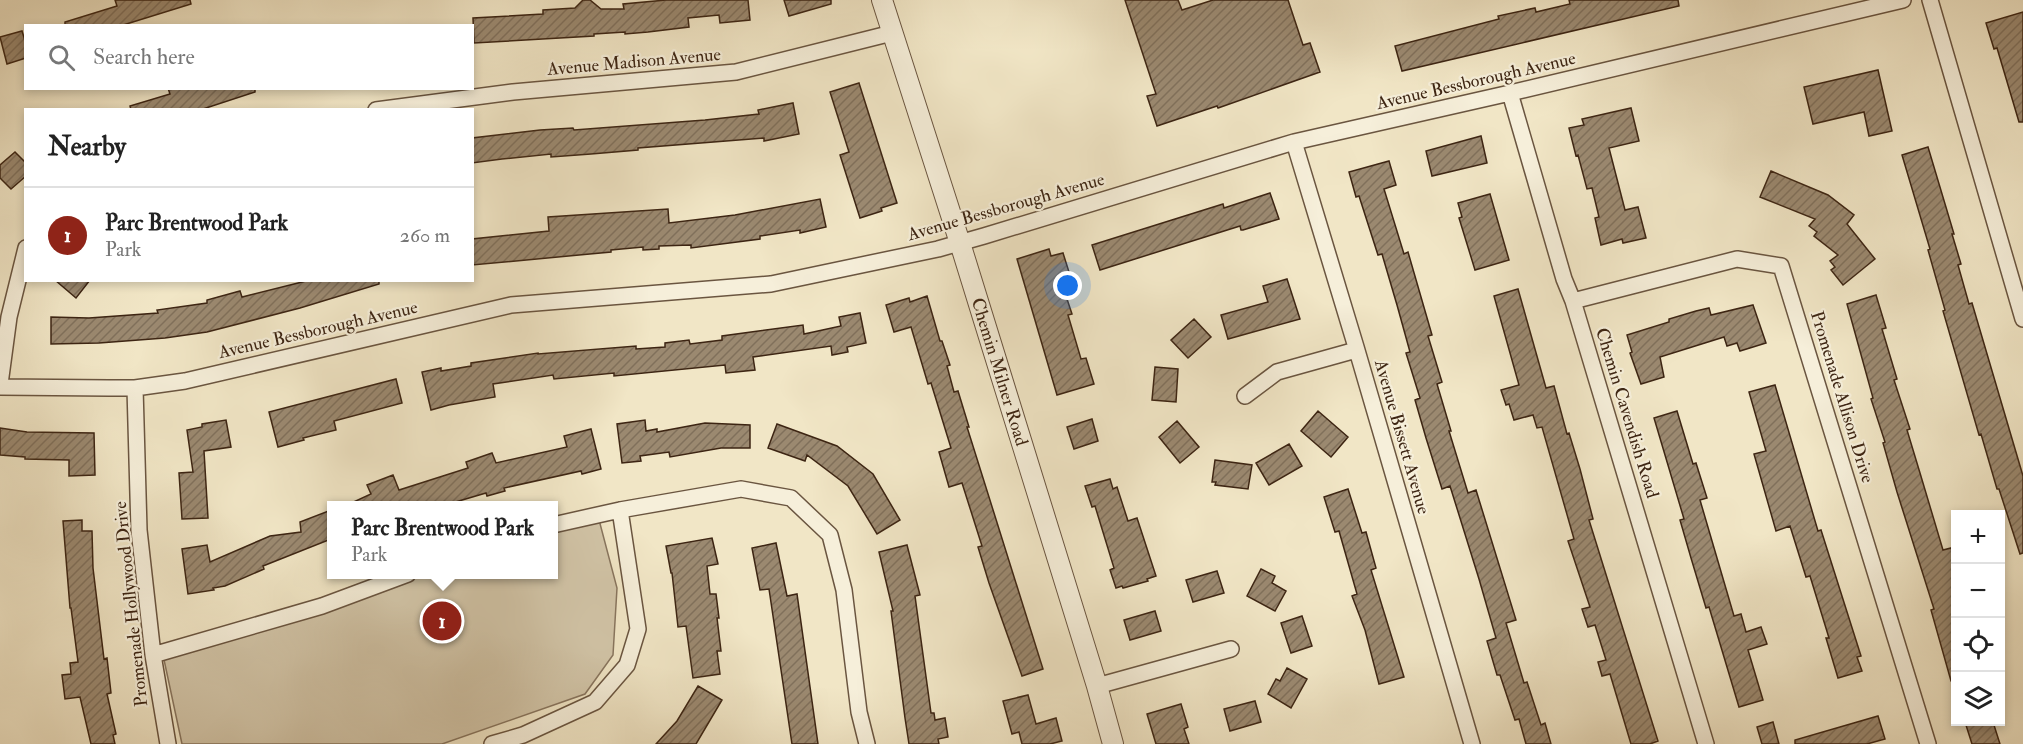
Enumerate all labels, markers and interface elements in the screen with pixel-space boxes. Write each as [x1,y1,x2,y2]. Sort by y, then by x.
search box [24,24,474,90]
icon: search [45,41,78,74]
text: Search here [93,43,195,71]
street label: Avenue Madison Avenue [545,43,722,81]
street label: Avenue Bessborough Avenue [1373,47,1578,115]
text: Nearby [48,131,126,163]
street label: Avenue Bessborough Avenue [904,168,1108,246]
text: Parc Brentwood Park [105,209,288,237]
text: 1 [64,223,71,248]
text: 260 m [400,223,450,248]
text: Park [105,237,141,262]
your location [1053,271,1082,300]
street label: Chemin Milner Road [966,295,1034,449]
street label: Avenue Bessborough Avenue [215,296,420,364]
street label: Promenade Allison Drive [1805,308,1879,486]
street label: Chemin Cavendish Road [1590,325,1664,501]
street label: Avenue Bissett Avenue [1369,356,1435,517]
street label: Promenade Hollywood Drive [109,500,153,708]
popup [327,501,558,579]
map controls [1951,510,2005,726]
button: + [1951,510,2005,564]
text: Parc Brentwood Park [351,514,534,542]
text: Park [351,542,387,567]
button: − [1951,564,2005,618]
pin: 1 [422,598,462,644]
button: locate [1951,618,2005,672]
button: layers [1951,672,2005,726]

